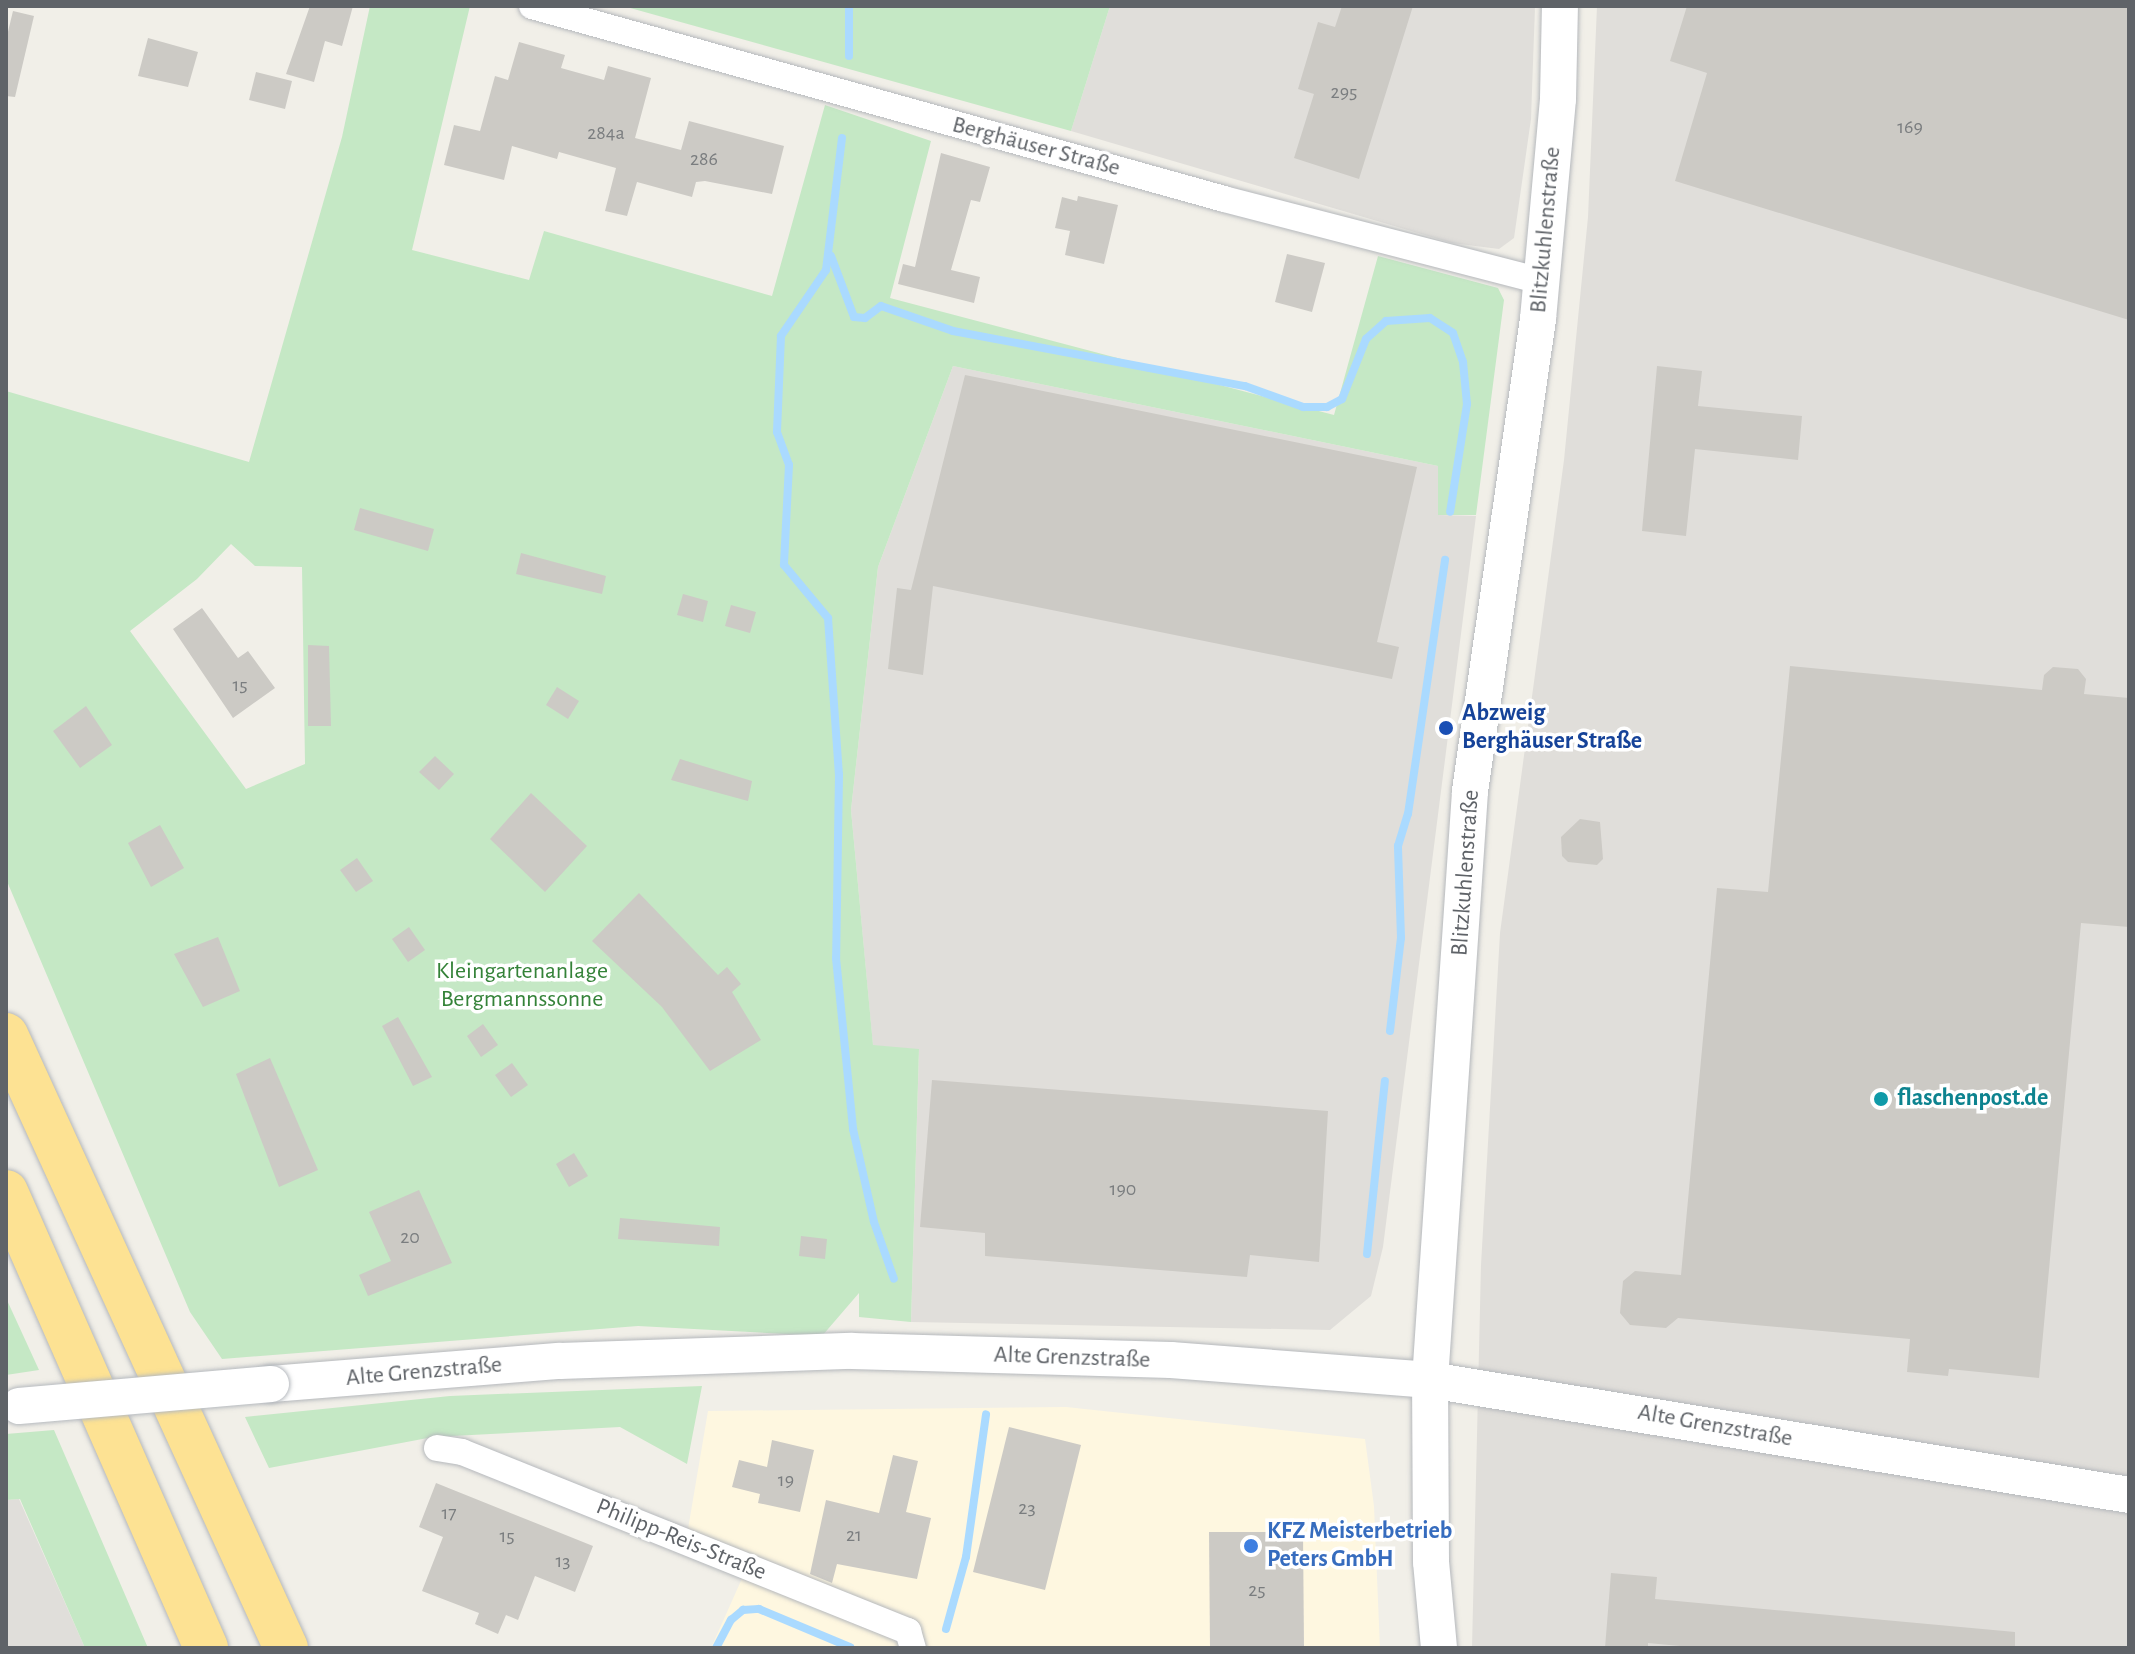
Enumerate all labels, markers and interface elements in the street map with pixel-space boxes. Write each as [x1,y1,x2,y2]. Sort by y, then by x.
house number: 295 [1331,80,1357,104]
street label: Berghäuser Straße [949,111,1123,183]
house number: 169 [1897,115,1923,139]
house number: 284a [587,121,625,145]
street label: Blitzkuhlenstraße [1524,146,1568,314]
house number: 286 [690,147,718,171]
house number: 15 [232,673,248,697]
place label: Abzweig Berghäuser Straße [1462,700,1642,756]
marker: Abzweig Berghäuser Straße [1437,719,1455,737]
street label: Blitzkuhlenstraße [1446,789,1486,957]
park label: Kleingartenanlage Bergmannssonne [436,958,608,1014]
place label: flaschenpost.de [1897,1085,2048,1113]
marker: flaschenpost.de [1872,1090,1890,1108]
house number: 190 [1110,1177,1136,1201]
house number: 20 [400,1225,420,1249]
street label: Alte Grenzstraße [993,1341,1151,1375]
street label: Alte Grenzstraße [345,1351,503,1393]
street label: Alte Grenzstraße [1635,1398,1795,1454]
house number: 19 [778,1468,794,1492]
street label: Philipp-Reis-Straße [592,1493,770,1587]
house number: 23 [1018,1496,1036,1520]
house number: 17 [441,1501,457,1525]
place label: KFZ Meisterbetrieb Peters GmbH [1267,1518,1452,1574]
house number: 21 [846,1523,862,1547]
house number: 15 [499,1524,515,1548]
marker: KFZ Meisterbetrieb Peters GmbH [1242,1537,1260,1555]
house number: 13 [555,1549,571,1573]
house number: 25 [1248,1578,1266,1602]

